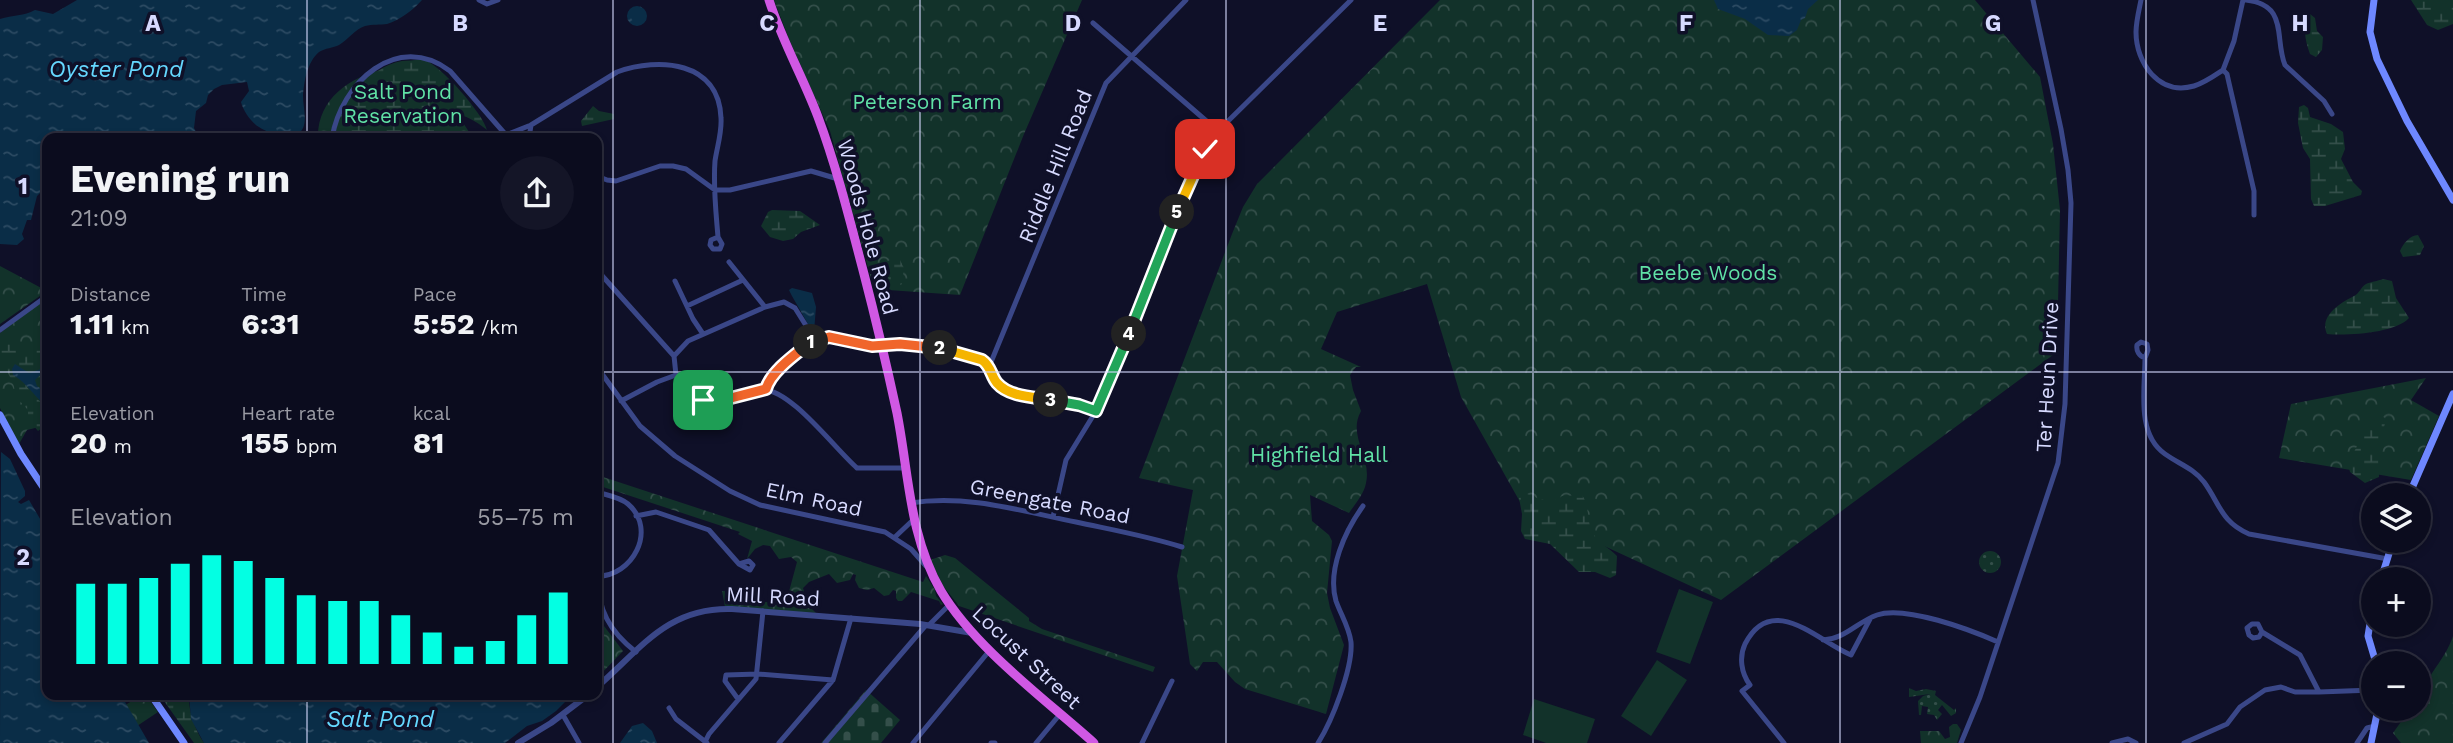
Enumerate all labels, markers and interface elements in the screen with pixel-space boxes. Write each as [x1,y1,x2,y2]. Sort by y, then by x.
text: A [145,10,161,37]
text: B [452,10,468,37]
text: C [759,10,775,37]
text: D [1065,10,1081,37]
text: E [1373,10,1387,37]
text: F [1679,10,1693,37]
text: G [1985,10,2001,37]
text: H [2291,10,2309,37]
water label: Oyster Pond [49,56,184,83]
park label: Salt Pond Reservation [343,79,463,128]
street label: Riddle Hill Road [1013,86,1097,246]
park label: Peterson Farm [852,89,1002,114]
pin [1175,119,1235,179]
icon: check [1186,130,1224,168]
street label: Woods Hole Road [833,136,903,318]
button: share [500,156,574,230]
text: Evening run [70,157,290,201]
text: 1 [18,173,28,200]
pin: 5 [1160,194,1194,230]
text: 5 [1171,200,1182,223]
text: 21:09 [70,205,128,232]
park label: Beebe Woods [1639,260,1777,285]
text: Distance [70,283,151,306]
text: Time [241,283,287,306]
text: Pace [413,283,457,306]
street label: Ter Heun Drive [2031,301,2063,453]
text: 1.11 [70,306,114,341]
text: 6:31 [241,306,300,341]
text: 5:52 [413,306,475,341]
text: km [114,316,150,339]
text: /km [475,316,518,339]
pin: 4 [1112,316,1146,352]
text: 4 [1122,322,1135,345]
pin: 1 [794,324,828,360]
text: 1 [806,330,815,353]
pin: 2 [922,330,958,366]
text: 2 [934,336,945,359]
pin [673,370,733,430]
icon: arrive [684,381,722,419]
pin: 3 [1034,382,1068,418]
text: 3 [1045,388,1056,411]
text: Elevation [70,402,155,425]
text: Heart rate [241,402,335,425]
text: kcal [413,402,450,425]
text: 20 [70,425,107,460]
text: 155 [241,425,289,460]
text: 81 [413,425,444,460]
text: m [107,435,132,458]
text: bpm [289,435,338,458]
park label: Highfield Hall [1250,442,1388,467]
street label: Greengate Road [968,473,1132,529]
street label: Elm Road [763,477,865,521]
map controls [2361,483,2431,721]
button: layers [2361,483,2431,553]
text: Elevation [70,504,173,531]
text: 55–75 m [477,504,574,531]
text: 2 [16,544,30,571]
button: + [2361,567,2431,637]
street label: Mill Road [725,581,821,611]
street label: Locust Street [967,600,1087,714]
button: − [2361,651,2431,721]
water label: Salt Pond [326,706,435,733]

